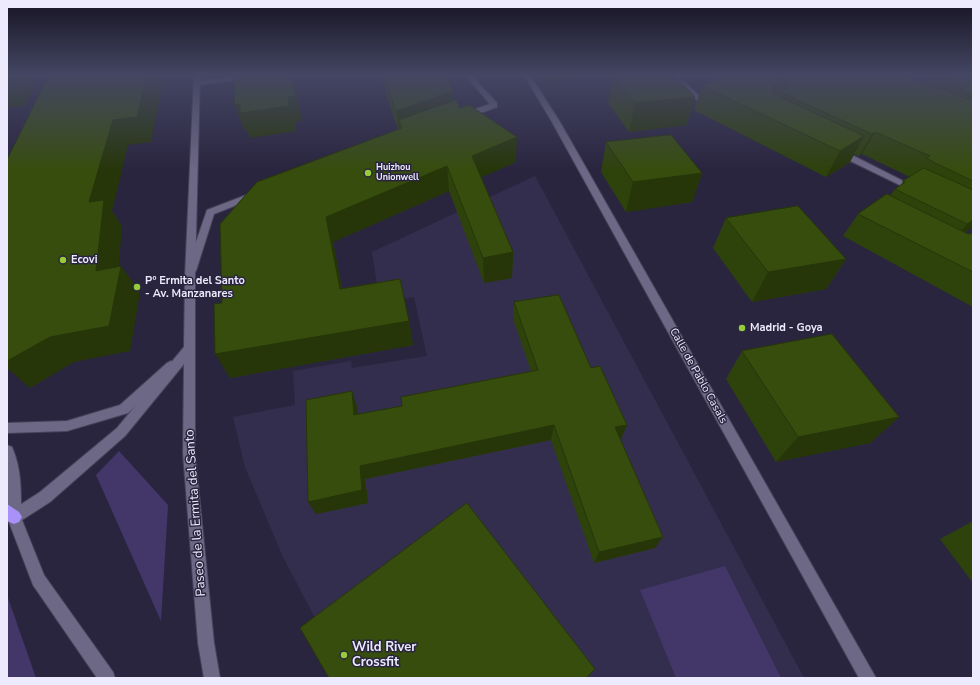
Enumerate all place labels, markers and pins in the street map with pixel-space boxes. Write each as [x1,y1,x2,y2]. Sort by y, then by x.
place label: Huizhou Unionwell [376,163,419,184]
marker: Huizhou Unionwell [363,168,373,178]
place label: Ecovi [71,253,97,267]
marker: Ecovi [58,255,68,265]
place label: Pº Ermita del Santo - Av. Manzanares [145,274,245,300]
marker: Pº Ermita del Santo - Av. Manzanares [132,282,142,292]
place label: Madrid - Goya [750,321,823,335]
marker: Madrid - Goya [737,323,747,333]
place label: Wild River Crossfit [352,640,416,671]
marker: Wild River Crossfit [339,650,349,660]

